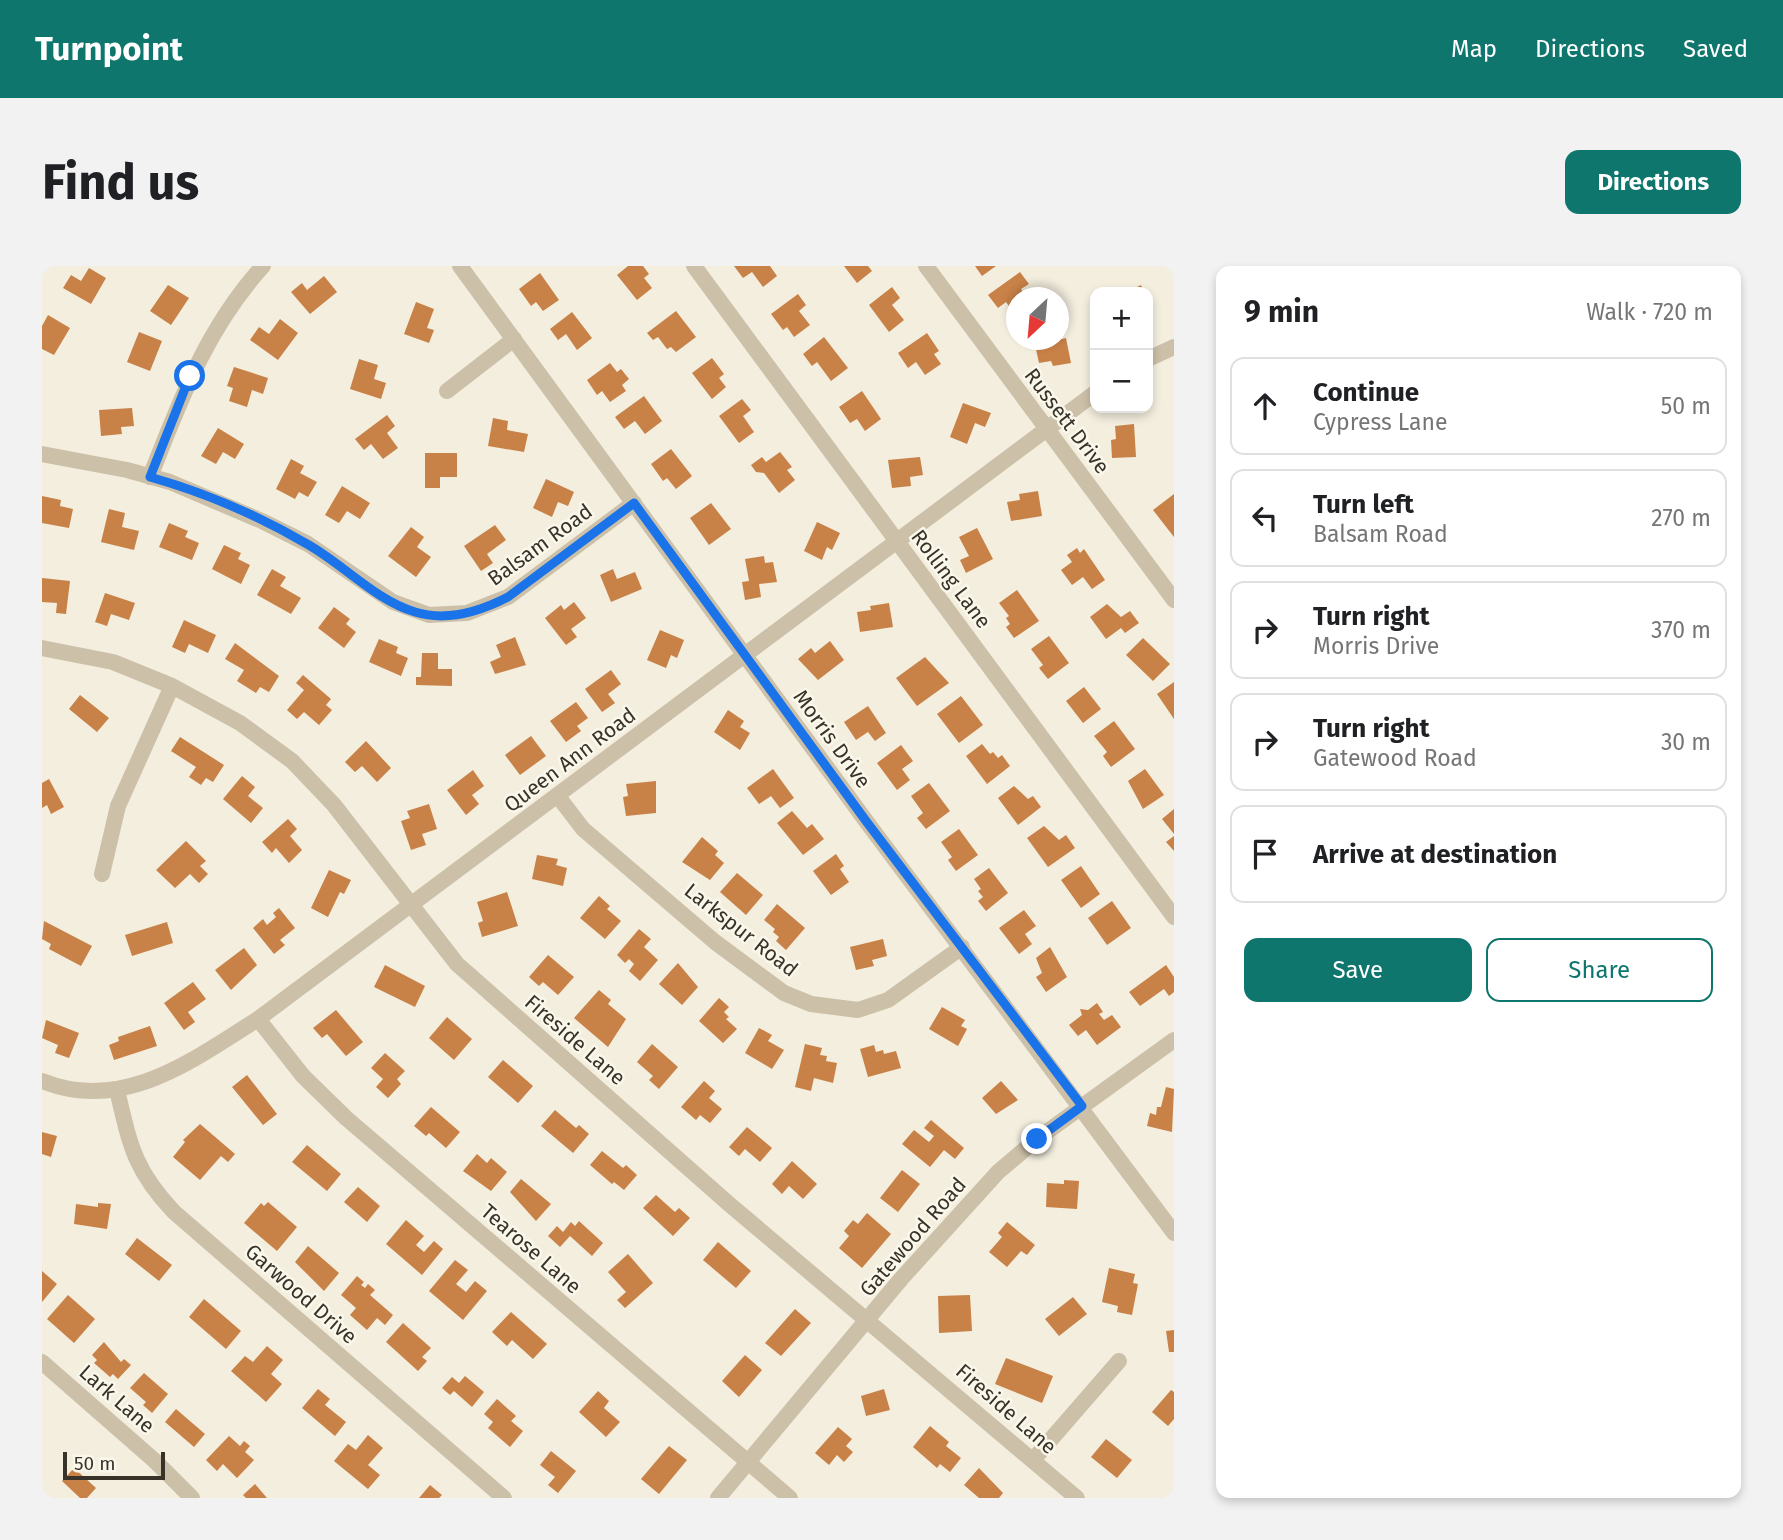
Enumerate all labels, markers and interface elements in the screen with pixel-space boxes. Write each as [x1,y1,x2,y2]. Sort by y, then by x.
text: Turnpoint [35,29,183,69]
text: Map [1451,35,1497,63]
text: Directions [1535,35,1645,63]
text: Saved [1683,35,1748,63]
button: Directions [1565,150,1741,214]
text: Find us [42,153,199,212]
north arrow [1006,287,1069,350]
map controls [1090,287,1153,413]
button: + [1090,287,1153,350]
text: 9 min [1244,294,1319,330]
text: Walk · 720 m [1586,298,1713,326]
button: − [1090,350,1153,413]
route start [174,360,205,391]
street label: Russett Drive [1019,363,1115,479]
text: Continue [1313,377,1419,408]
icon: ahead [1246,387,1284,425]
text: 50 m [1661,392,1711,420]
text: Cypress Lane [1313,408,1448,436]
text: Turn left [1313,489,1414,520]
street label: Balsam Road [483,498,597,592]
icon: left [1246,499,1284,537]
text: 270 m [1651,504,1711,532]
text: Balsam Road [1313,520,1448,548]
street label: Rolling Lane [905,524,997,634]
text: Turn right [1313,601,1430,632]
icon: right [1246,611,1284,649]
text: 370 m [1651,616,1711,644]
text: Morris Drive [1313,632,1439,660]
street label: Morris Drive [788,685,876,793]
street label: Queen Ann Road [499,702,641,818]
text: Turn right [1313,713,1430,744]
icon: right [1246,723,1284,761]
text: 30 m [1661,728,1711,756]
text: Gatewood Road [1313,744,1477,772]
icon: arrive [1246,835,1284,873]
text: Arrive at destination [1313,839,1557,870]
street label: Larkspur Road [679,878,803,982]
button: Save [1244,938,1472,1002]
button: Share [1486,938,1713,1002]
street label: Fireside Lane [519,989,631,1091]
route end [1021,1123,1052,1154]
street label: Gatewood Road [854,1172,972,1302]
street label: Tearose Lane [476,1198,586,1300]
street label: Garwood Drive [240,1238,362,1350]
street label: Fireside Lane [950,1358,1062,1460]
street label: Lark Lane [74,1359,160,1439]
scale bar [63,1449,164,1481]
text: 50 m [74,1452,115,1475]

